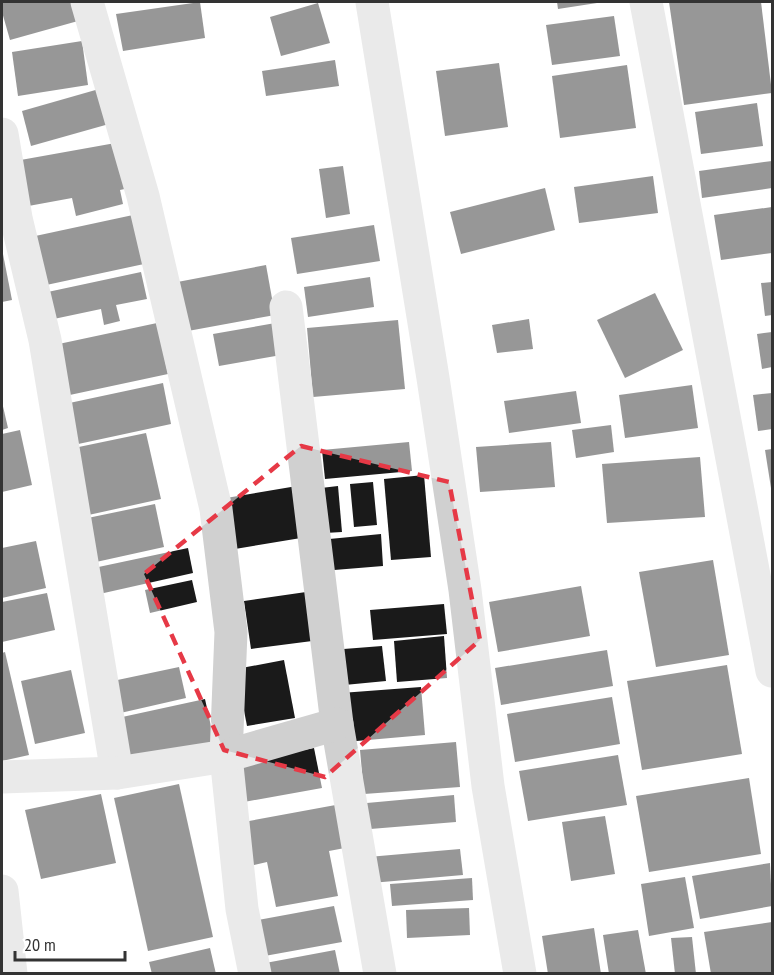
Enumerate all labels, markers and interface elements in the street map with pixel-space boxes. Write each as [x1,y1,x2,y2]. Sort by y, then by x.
scale bar [15,924,124,962]
text: 20 m [24,933,56,956]

